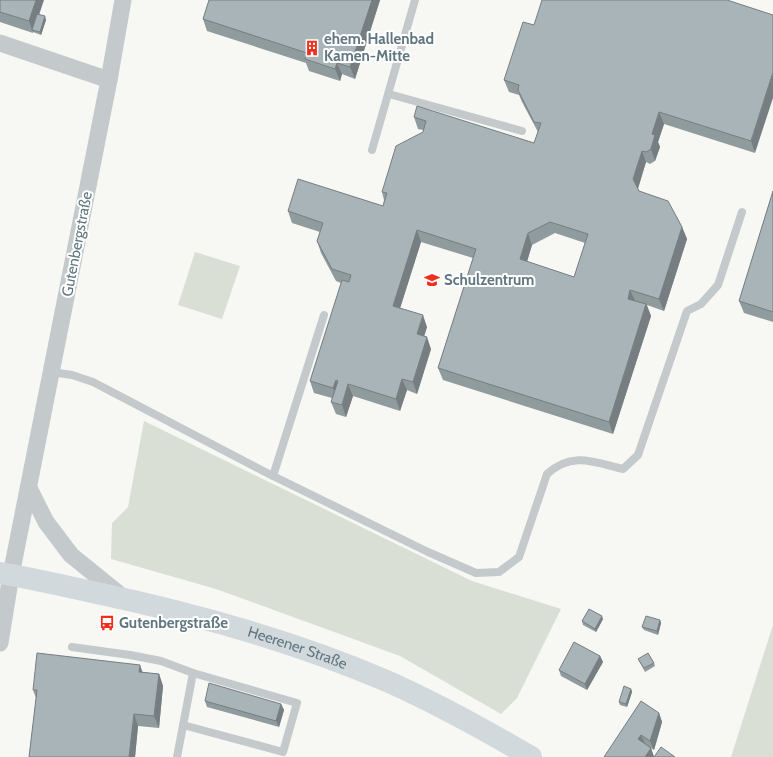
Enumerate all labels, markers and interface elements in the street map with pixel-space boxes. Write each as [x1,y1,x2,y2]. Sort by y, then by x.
place label: ehem. Hallenbad Kamen-Mitte [324,30,434,65]
building icon: ehem. Hallenbad Kamen-Mitte [303,39,321,57]
street label: Gutenbergstraße [58,190,96,298]
school or university icon: Schulzentrum [423,271,441,289]
place label: Schulzentrum [444,271,534,289]
bus stop icon: Gutenbergstraße [98,614,116,632]
place label: Gutenbergstraße [119,614,228,632]
street label: Heerener Straße [246,623,350,673]

